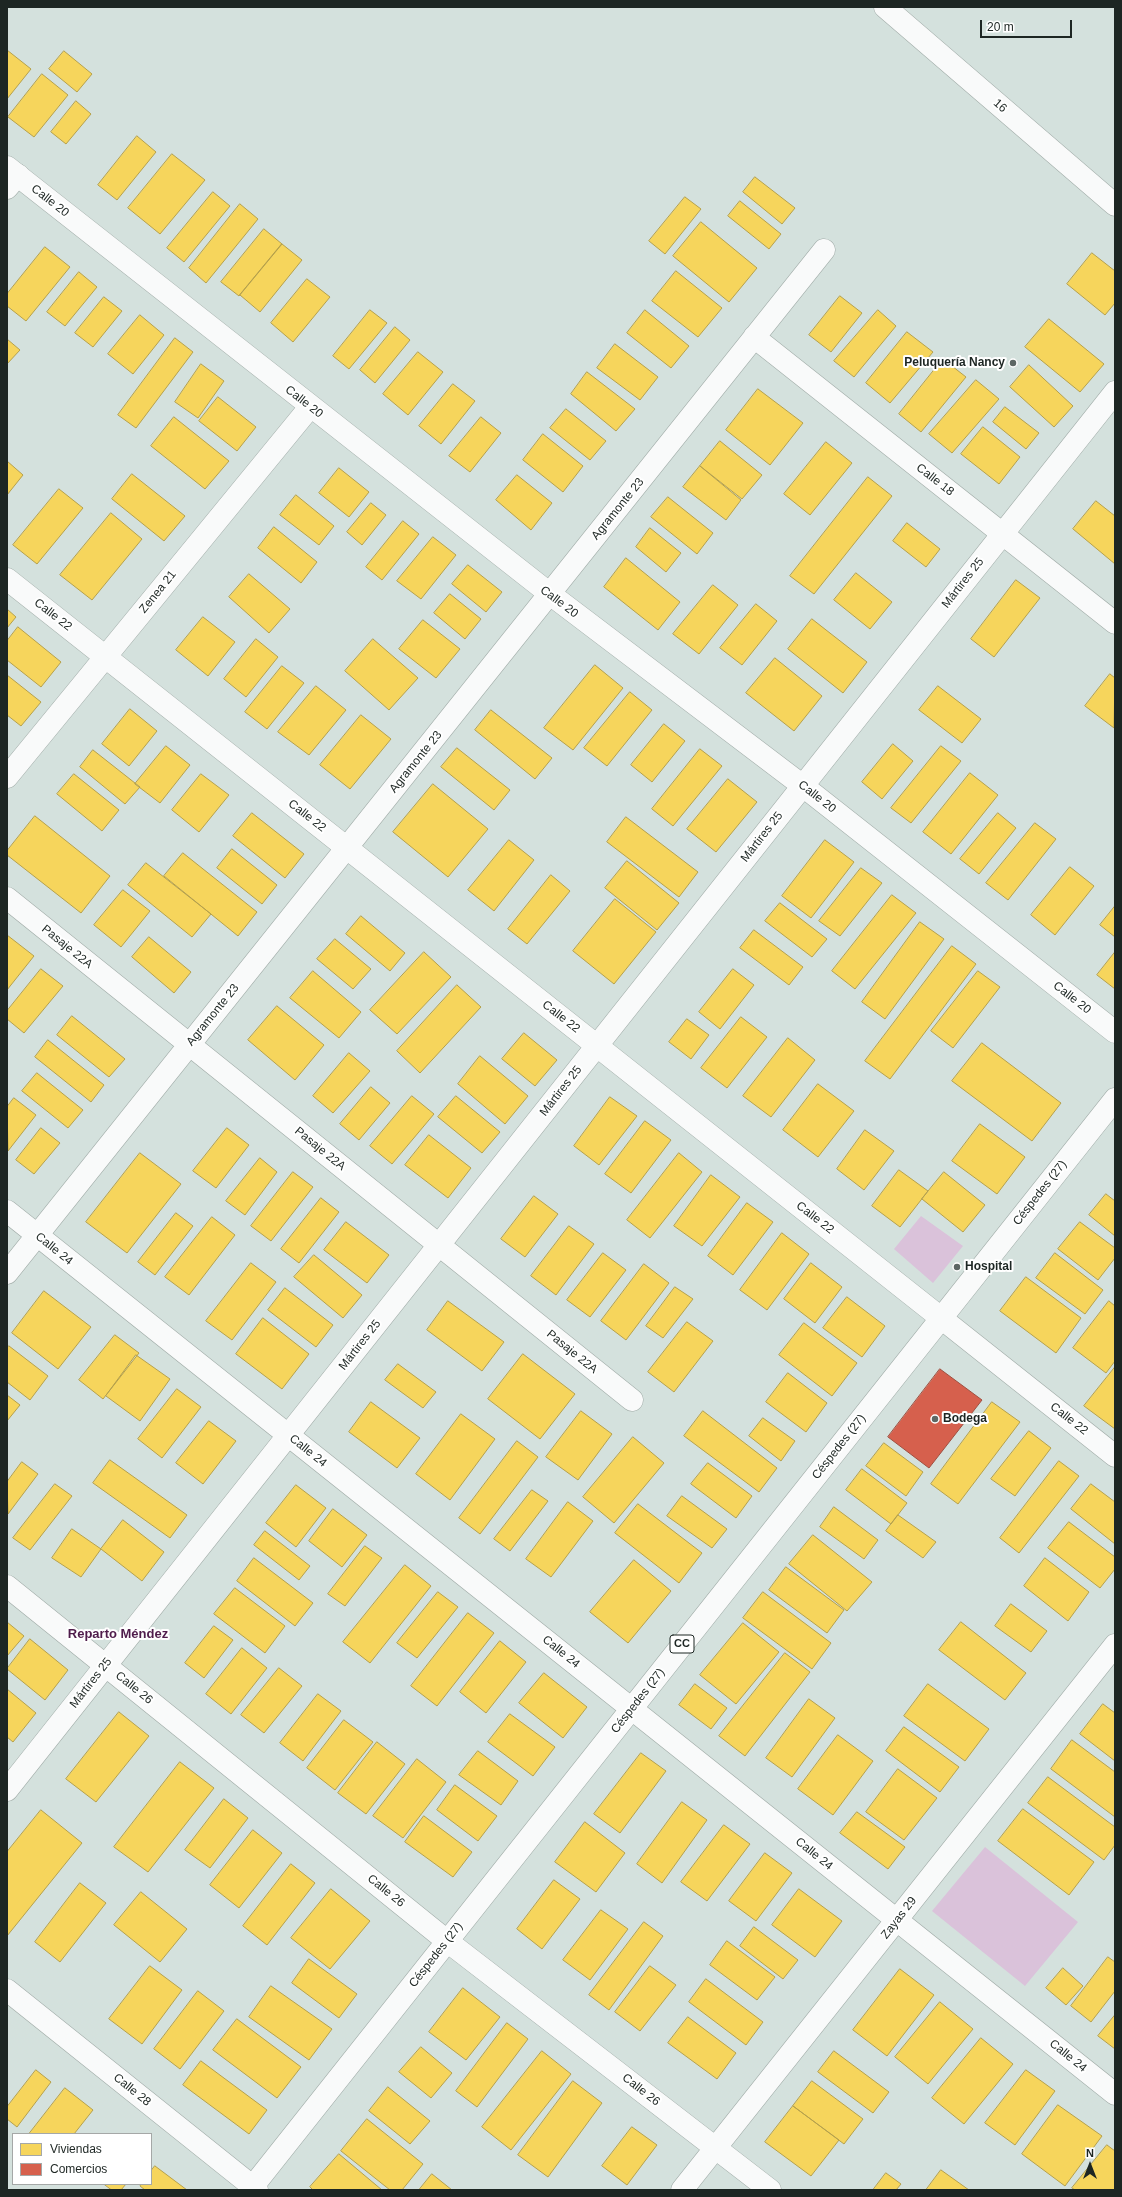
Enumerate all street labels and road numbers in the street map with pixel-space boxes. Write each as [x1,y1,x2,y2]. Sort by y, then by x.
street label: 16 [990,96,1010,116]
street label: Calle 20 [28,182,72,220]
street label: Calle 20 [282,383,326,421]
street label: Calle 18 [913,461,957,499]
street label: Agramonte 23 [589,475,647,543]
street label: Mártires 25 [939,555,987,611]
street label: Zenea 21 [136,568,180,616]
street label: Calle 20 [537,583,581,621]
street label: Calle 22 [31,596,75,634]
street label: Agramonte 23 [387,728,445,796]
street label: Calle 20 [795,778,839,816]
street label: Calle 22 [285,797,329,835]
street label: Mártires 25 [738,809,786,865]
street label: Pasaje 22A [39,922,95,972]
street label: Calle 20 [1050,979,1094,1017]
street label: Agramonte 23 [184,981,242,1049]
street label: Calle 22 [539,998,583,1036]
street label: Mártires 25 [537,1063,585,1119]
street label: Pasaje 22A [292,1124,348,1174]
street label: Céspedes (27) [1010,1158,1070,1228]
street label: Calle 22 [793,1199,837,1237]
street label: Calle 24 [32,1230,76,1268]
street label: Mártires 25 [336,1317,384,1373]
street label: Pasaje 22A [544,1327,600,1377]
street label: Calle 22 [1047,1400,1091,1438]
street label: Céspedes (27) [809,1412,869,1482]
street label: Calle 24 [286,1432,330,1470]
street label: Calle 24 [539,1633,583,1671]
road number: CC [670,1635,694,1653]
street label: Mártires 25 [67,1655,115,1711]
street label: Céspedes (27) [608,1666,668,1736]
street label: Calle 26 [112,1669,156,1707]
street label: Calle 24 [792,1835,836,1873]
street label: Calle 26 [364,1872,408,1910]
street label: Zayas 29 [878,1894,920,1942]
street label: Céspedes (27) [406,1920,466,1990]
street label: Calle 24 [1046,2037,1090,2075]
street label: Calle 28 [110,2071,154,2109]
street label: Calle 26 [619,2071,663,2109]

